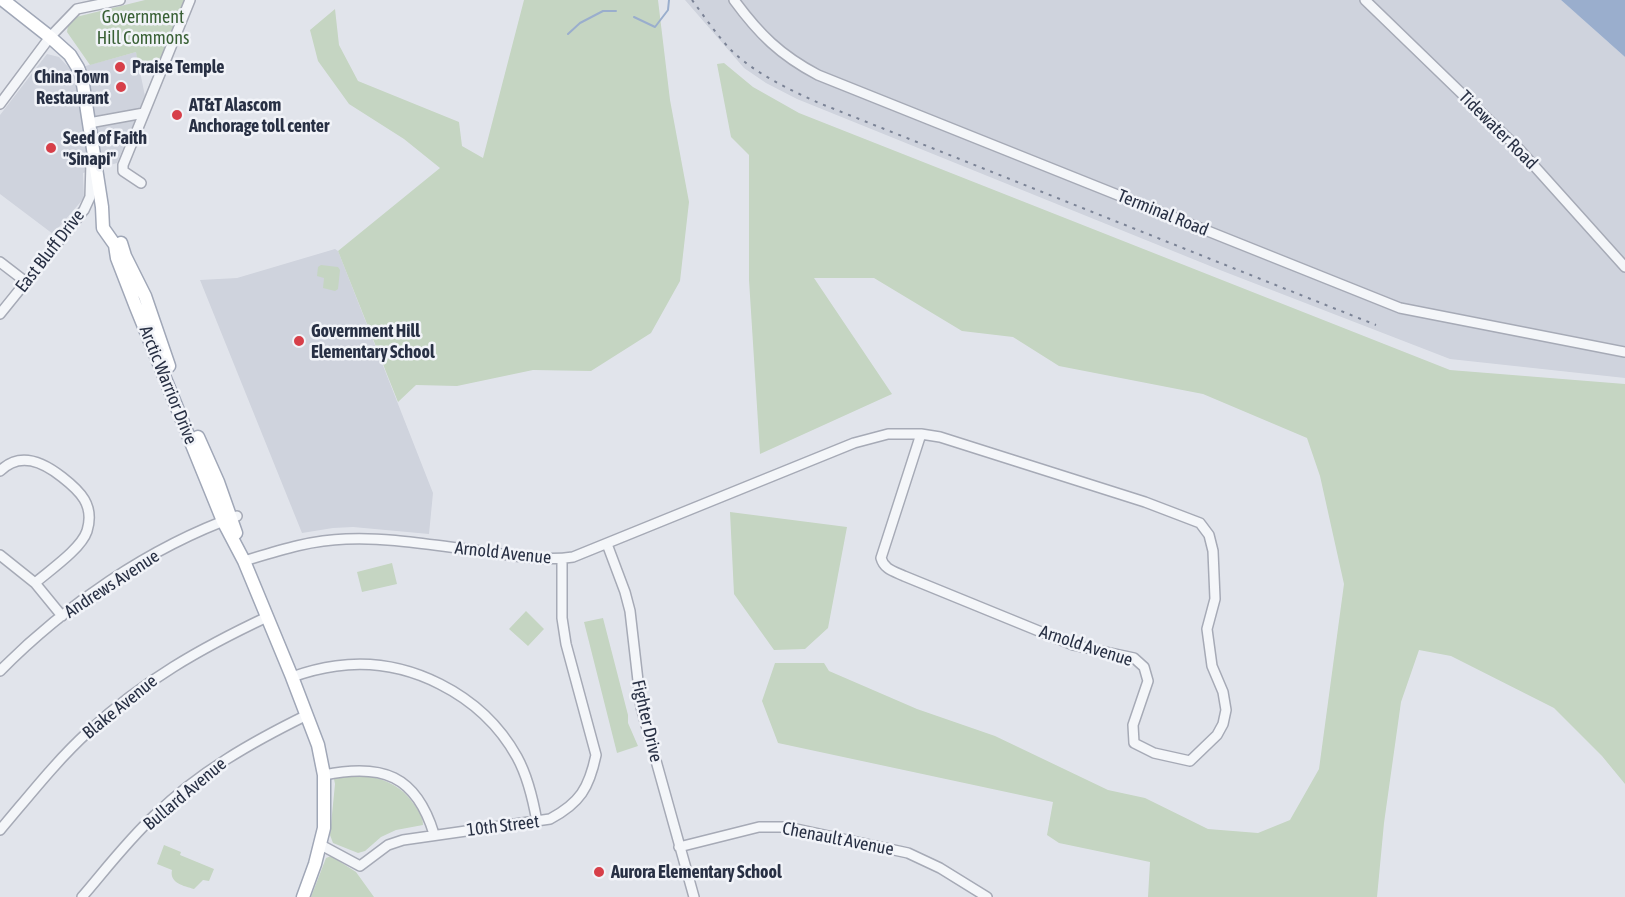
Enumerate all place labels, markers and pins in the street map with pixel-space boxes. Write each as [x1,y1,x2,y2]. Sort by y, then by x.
place label: Praise Temple [132,56,225,78]
marker: Praise Temple [113,60,127,74]
place label: China Town Restaurant [34,66,109,109]
marker: China Town Restaurant [114,80,128,94]
place label: AT&T Alascom Anchorage toll center [189,94,329,136]
marker: AT&T Alascom Anchorage toll center [170,108,184,122]
place label: Seed of Faith "Sinapi" [63,127,147,170]
marker: Seed of Faith "Sinapi" [44,141,58,155]
place label: Government Hill Elementary School [311,320,435,362]
marker: Government Hill Elementary School [292,334,306,348]
place label: Aurora Elementary School [611,861,782,883]
marker: Aurora Elementary School [592,865,606,879]

